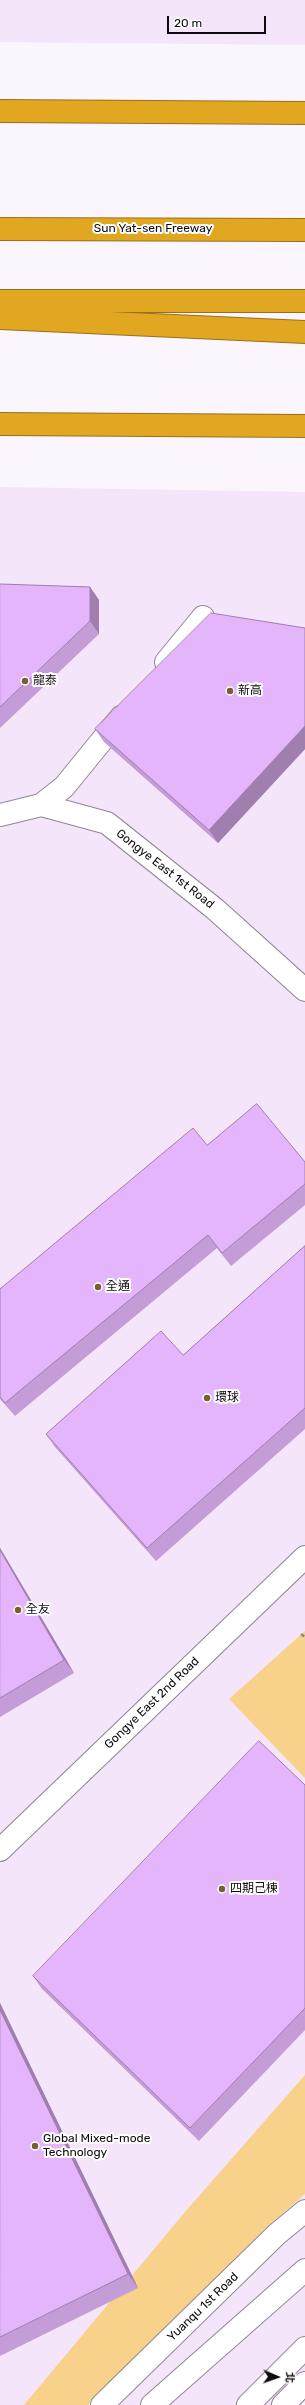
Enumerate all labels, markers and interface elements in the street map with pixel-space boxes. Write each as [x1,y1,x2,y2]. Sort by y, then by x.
scale bar [169,8,268,34]
text: 20 m [174,16,202,30]
street label: Sun Yat-sen Freeway [94,222,212,236]
place label: 龍泰 [33,674,57,688]
marker: 龍泰 [20,676,30,686]
place label: 新高 [238,684,262,698]
marker: 新高 [225,686,235,696]
street label: Gongye East 1st Road [113,826,217,912]
place label: 全通 [106,1280,130,1294]
marker: 全通 [93,1282,103,1292]
place label: 環球 [215,1391,239,1405]
marker: 環球 [202,1393,212,1403]
place label: 全友 [26,1603,50,1617]
marker: 全友 [13,1605,23,1615]
street label: Gongye East 2nd Road [102,1654,202,1752]
place label: 四期己棟 [230,1882,278,1896]
marker: 四期己棟 [217,1884,227,1894]
place label: Global Mixed-mode Technology [43,2132,150,2160]
marker: Global Mixed-mode Technology [30,2141,40,2151]
street label: Yuanqu 1st Road [165,2270,241,2344]
north arrow [257,2357,297,2397]
text: 北 [283,2372,296,2383]

